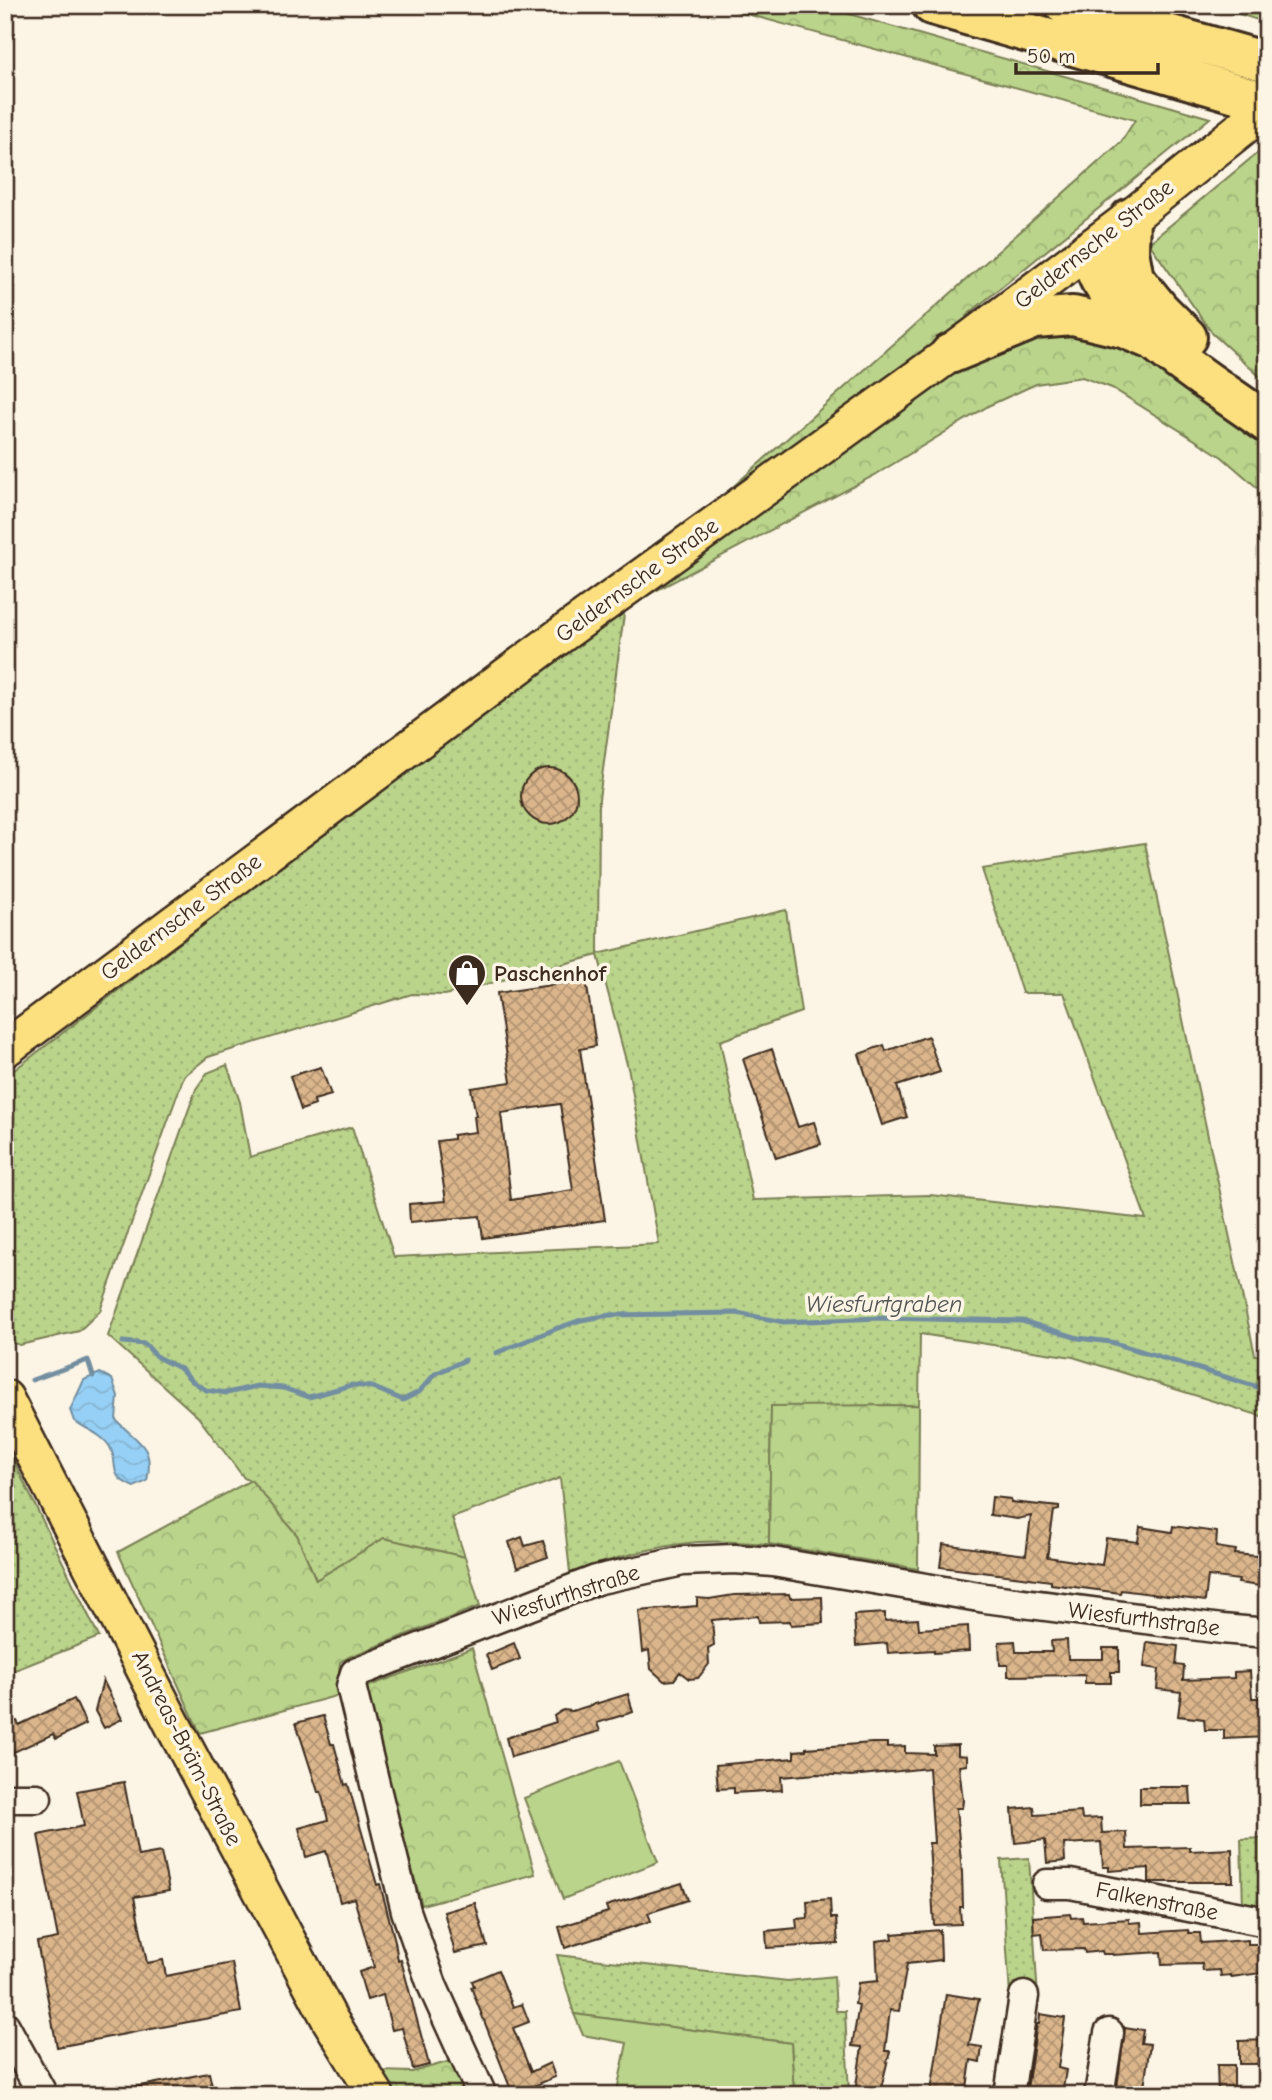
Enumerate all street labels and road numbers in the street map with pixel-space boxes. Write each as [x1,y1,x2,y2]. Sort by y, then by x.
street label: Geldernsche Straße [1009,174,1179,314]
street label: Geldernsche Straße [551,512,723,648]
street label: Geldernsche Straße [95,848,267,986]
street label: Wiesfurthstraße [489,1559,643,1631]
street label: Wiesfurthstraße [1066,1596,1222,1642]
street label: Andreas-Bräm-Straße [126,1646,248,1850]
street label: Falkenstraße [1094,1876,1220,1926]

